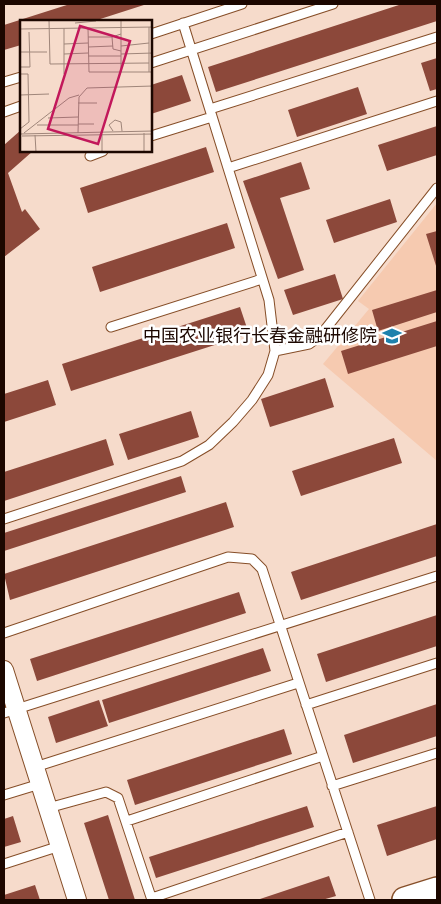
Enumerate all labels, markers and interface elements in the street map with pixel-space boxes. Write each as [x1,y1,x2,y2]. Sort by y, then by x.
inset map [20,20,152,152]
place label: 中国农业银行长春金融研修院 [143,325,377,346]
school or university icon: 中国农业银行长春金融研修院 [381,325,403,347]

